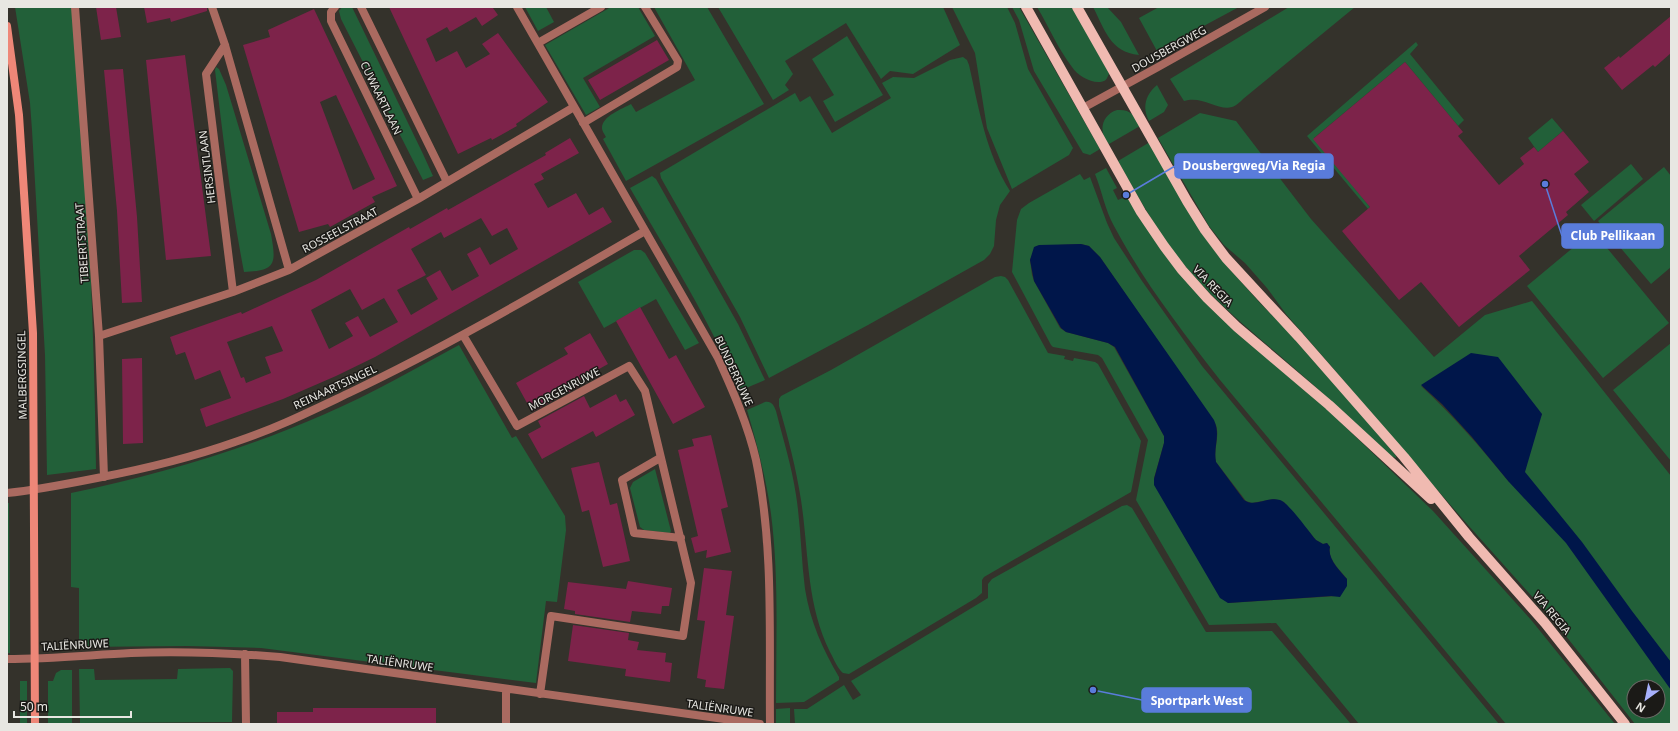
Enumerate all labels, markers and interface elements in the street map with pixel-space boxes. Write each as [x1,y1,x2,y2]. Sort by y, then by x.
street label: DOUSBERGWEG [1129,22,1209,75]
street label: CUWAARTLAAN [357,59,406,137]
street label: HERSINTLAAN [195,130,218,204]
callout: Dousbergweg/Via Regia [1175,154,1333,178]
text: Dousbergweg/Via Regia [1183,157,1325,174]
street label: TIBEERTSTRAAT [71,202,92,284]
street label: ROSSEELSTRAAT [299,203,380,256]
callout: Club Pellikaan [1562,224,1663,248]
text: Club Pellikaan [1571,227,1655,244]
street label: VIA REGIA [1190,262,1237,310]
street label: MALBERGSINGEL [13,330,30,420]
street label: BUNDERRUWE [712,333,757,408]
street label: REINAARTSINGEL [291,361,379,412]
street label: MORGENRUWE [525,363,602,414]
street label: VIA REGIA [1530,588,1575,638]
street label: TALIËNRUWE [41,635,109,654]
street label: TALIËNRUWE [366,650,435,675]
north arrow [1626,679,1666,719]
callout: Sportpark West [1142,688,1251,712]
text: Sportpark West [1151,692,1243,709]
scale bar [14,693,131,719]
street label: TALIËNRUWE [686,695,755,720]
text: 50 m [20,698,48,715]
text: N [1632,699,1648,717]

